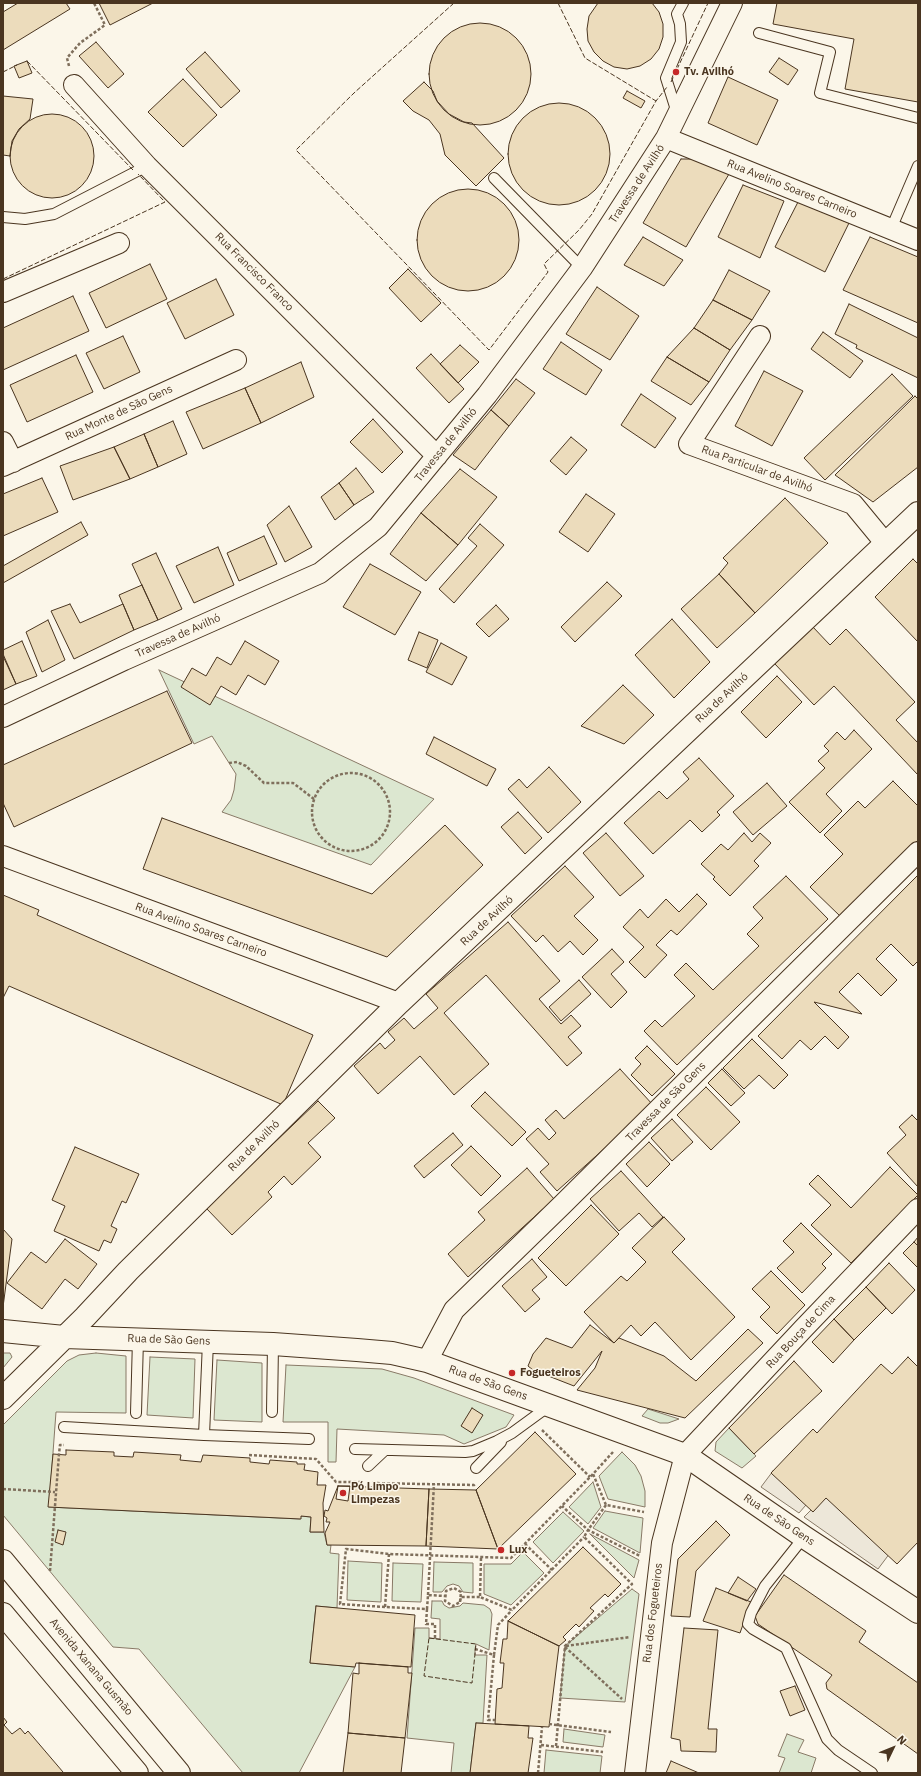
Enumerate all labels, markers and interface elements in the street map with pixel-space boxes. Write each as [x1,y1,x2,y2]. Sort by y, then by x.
place label: Tv. Avilhó [684,65,734,79]
marker: Tv. Avilhó [671,67,681,77]
street label: Travessa de Avilhó [607,142,667,226]
street label: Rua Avelino Soares Carneiro [725,157,859,221]
street label: Rua Francisco Franco [212,230,296,314]
street label: Rua Monte de São Gens [63,382,175,444]
street label: Travessa de Avilhó [412,405,480,485]
street label: Rua Particular de Avilhó [700,443,814,495]
street label: Travessa de Avilhó [134,611,222,661]
street label: Rua de Avilhó [693,670,751,726]
street label: Rua de Avilhó [458,893,516,949]
street label: Rua Avelino Soares Carneiro [133,900,269,960]
street label: Travessa de São Gens [623,1059,709,1145]
street label: Rua de Avilhó [226,1118,282,1174]
street label: Rua Bouça de Cima [764,1293,838,1371]
street label: Rua de São Gens [127,1332,211,1348]
street label: Rua de São Gens [447,1363,529,1403]
place label: Fogueteiros [520,1366,581,1380]
marker: Fogueteiros [507,1368,517,1378]
place label: Pó Limpo Limpezas [351,1480,400,1506]
marker: Pó Limpo Limpezas [338,1488,348,1498]
street label: Rua de São Gens [741,1491,817,1549]
place label: Lux [509,1543,527,1557]
marker: Lux [496,1545,506,1555]
street label: Rua dos Fogueteiros [640,1562,666,1664]
street label: Avenida Xanana Gusmão [47,1616,135,1718]
north arrow [873,1728,913,1768]
text: N [894,1732,910,1748]

